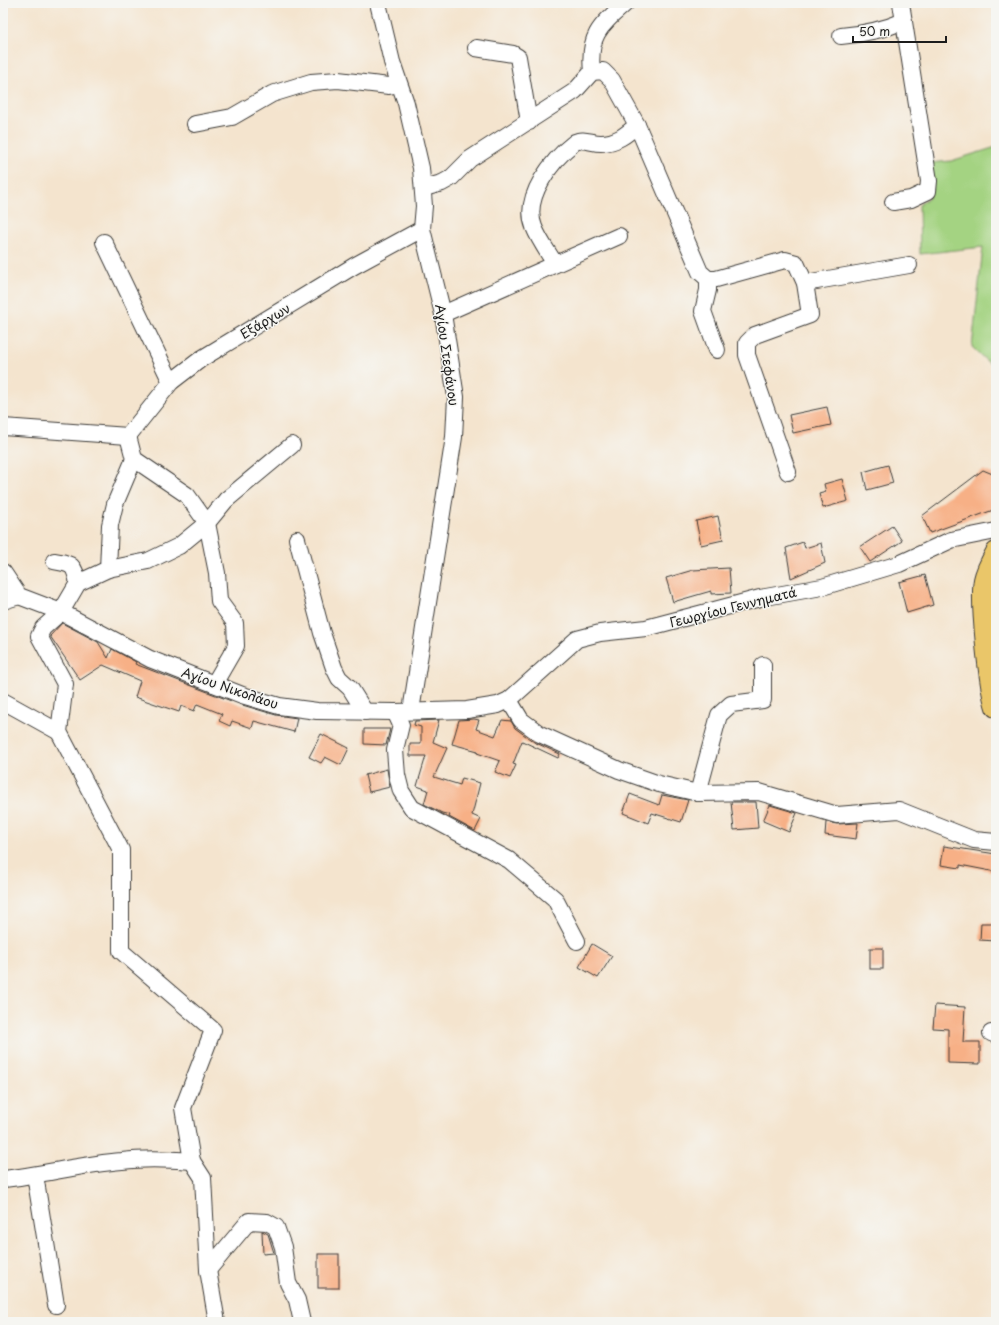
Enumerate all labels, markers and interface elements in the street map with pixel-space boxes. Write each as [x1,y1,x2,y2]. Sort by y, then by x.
scale bar [853,18,946,44]
text: 50 m [859,22,890,40]
street label: Εξάρχων [236,298,293,343]
street label: Αγίου Στεφάνου [431,303,464,407]
street label: Γεωργίου Γεννηματά [667,581,799,631]
street label: Αγίου Νικολάου [179,662,281,713]

